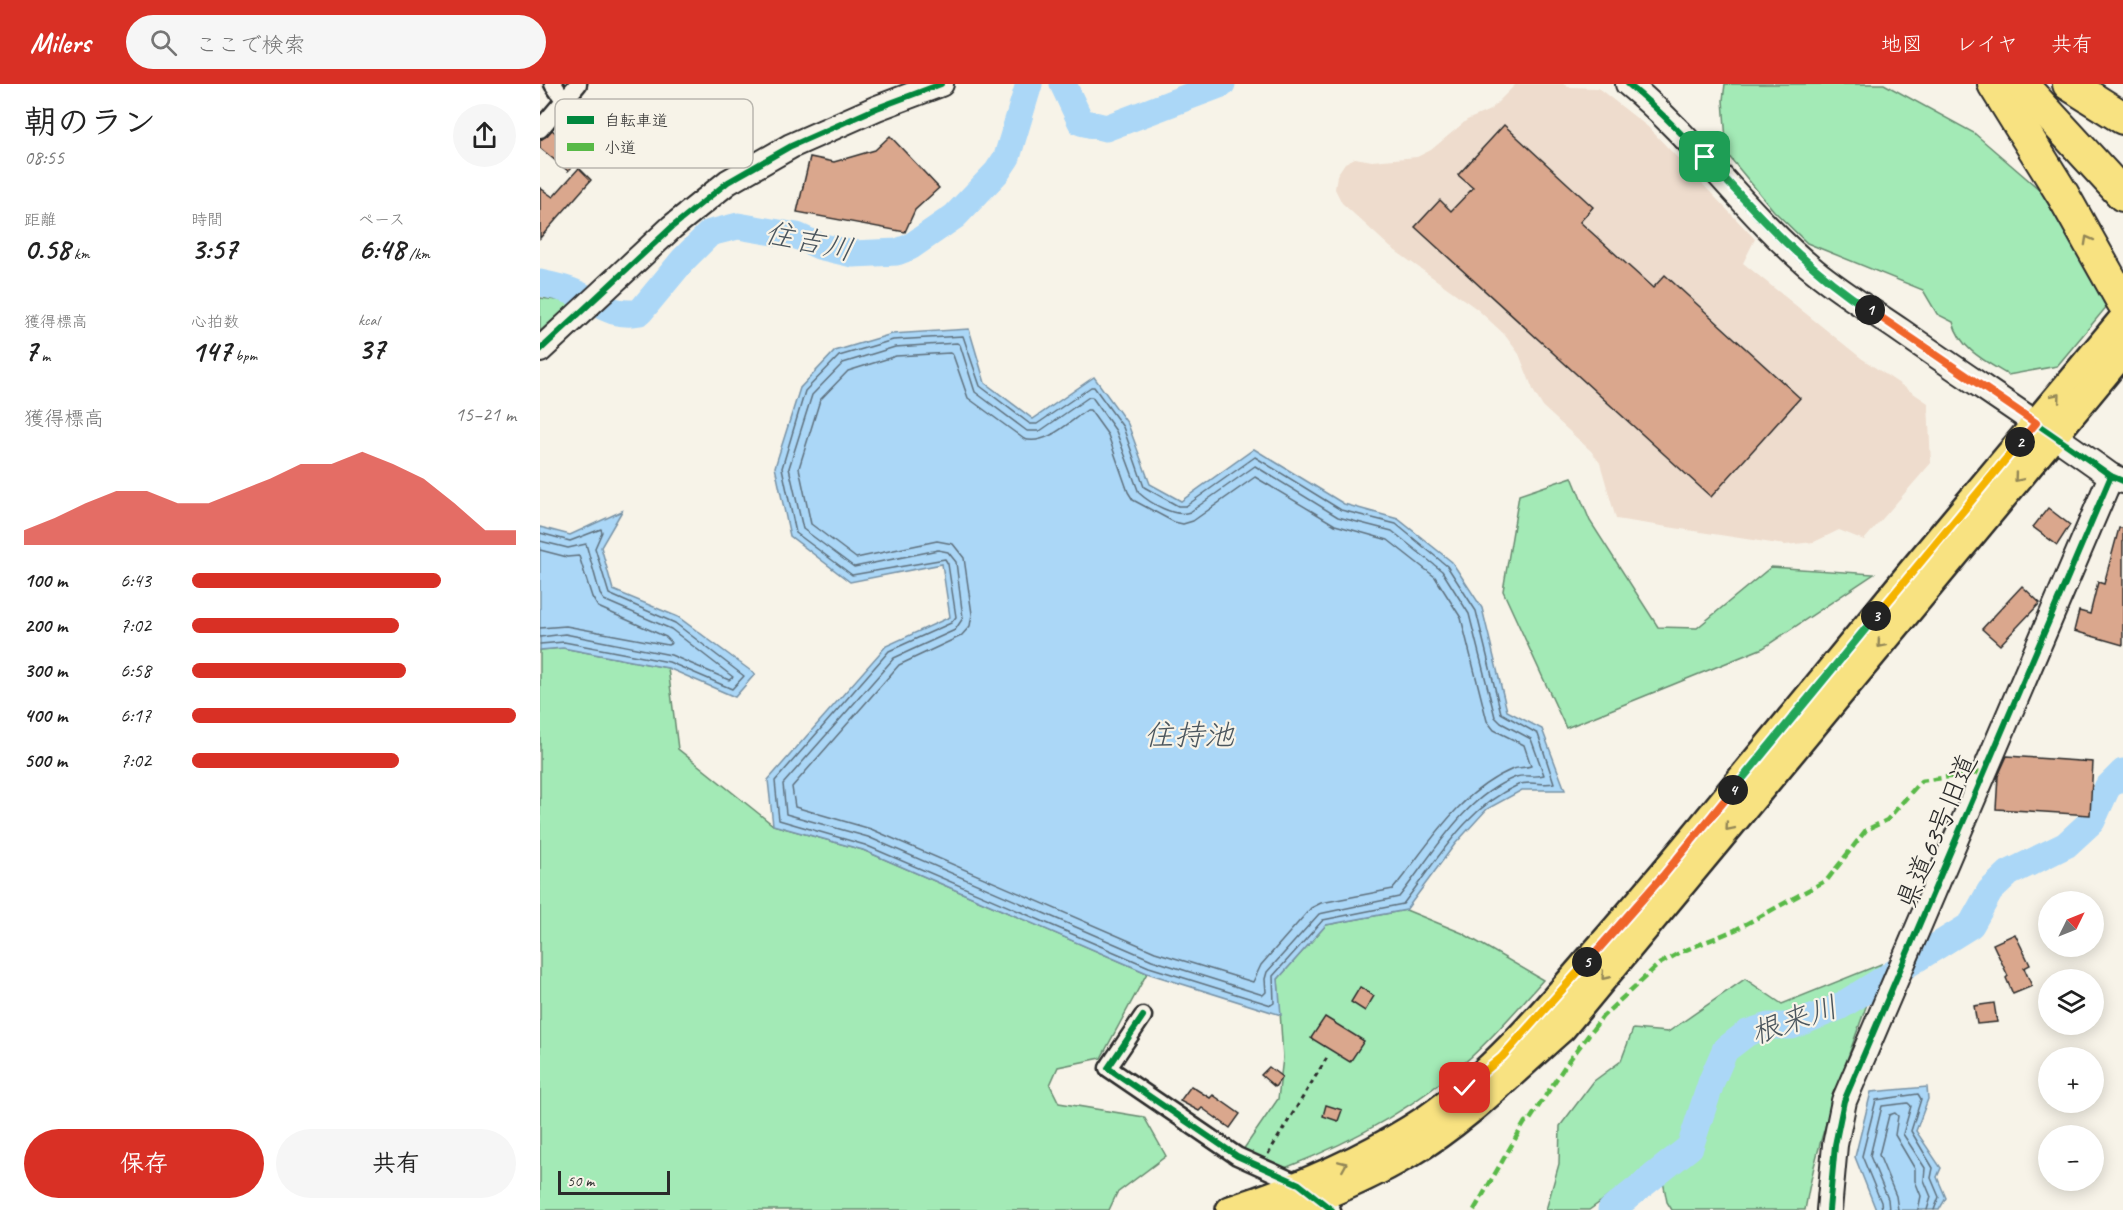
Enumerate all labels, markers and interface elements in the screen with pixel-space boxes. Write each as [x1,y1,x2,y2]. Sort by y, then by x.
search box [126,15,546,69]
text: Milers [30,25,90,60]
icon: search [147,26,180,59]
text: ここで検索 [195,31,305,59]
text: 地図 [1881,31,1923,57]
text: レイヤ [1956,31,2018,57]
text: 共有 [2051,31,2093,57]
legend [555,99,753,168]
text: 朝のラン [24,101,156,143]
button: share [453,104,516,167]
text: 自転車道 [604,111,668,131]
pin [1679,131,1730,182]
text: 小道 [604,138,636,158]
icon: arrive [1688,140,1721,173]
text: 08:55 [24,145,64,170]
text: 距離 [24,210,56,230]
text: 時間 [191,210,223,230]
text: ペース [358,210,405,230]
water label: 住吉川 [761,213,857,269]
text: 0.58 [24,230,70,268]
text: 3:57 [191,230,237,268]
text: 6:48 [358,230,405,268]
one-way arrow [2084,236,2095,246]
text: km [70,244,89,264]
text: /km [405,244,430,264]
pin: 1 [1855,295,1885,325]
text: 1 [1866,300,1874,320]
text: kcal [358,310,379,330]
text: 獲得標高 [24,312,88,332]
text: 心拍数 [191,312,239,332]
text: 37 [358,330,385,368]
text: 7 [24,332,37,370]
text: 147 [191,332,231,370]
text: m [37,346,50,366]
text: bpm [231,346,257,366]
one-way arrow [2050,393,2061,404]
text: 15–21 m [455,402,516,427]
text: 獲得標高 [24,406,104,431]
pin: 2 [2005,427,2035,457]
text: 2 [2016,432,2024,452]
one-way arrow [2015,471,2026,482]
text: 100 m [24,568,67,593]
text: 6:43 [120,568,151,593]
pin: 3 [1861,601,1891,631]
text: 3 [1872,606,1880,626]
text: 200 m [24,613,67,638]
text: 7:02 [120,613,151,638]
one-way arrow [1877,637,1888,648]
text: 300 m [24,658,67,683]
text: 6:58 [120,658,151,683]
text: 400 m [24,703,67,728]
text: 6:17 [120,703,151,728]
water label: 住持池 [1144,716,1235,754]
text: 500 m [24,748,67,773]
text: 7:02 [120,748,151,773]
street label: 県道63号旧道 [1888,748,1985,914]
pin: 4 [1718,775,1748,805]
text: 4 [1729,780,1737,800]
one-way arrow [1726,820,1737,831]
north arrow [2038,891,2104,957]
map controls [2038,891,2104,1191]
pin: 5 [1572,947,1602,977]
text: 5 [1584,952,1590,972]
button: layers [2038,969,2104,1035]
one-way arrow [1601,970,1612,981]
water label: 根来川 [1745,987,1843,1053]
button: + [2038,1047,2104,1113]
pin [1439,1062,1490,1113]
icon: check [1448,1071,1481,1104]
button: − [2038,1125,2104,1191]
button: 保存 [24,1129,264,1198]
button: 共有 [276,1129,516,1198]
one-way arrow [1336,1160,1347,1172]
scale bar [558,1168,670,1196]
text: 50 m [567,1171,594,1191]

